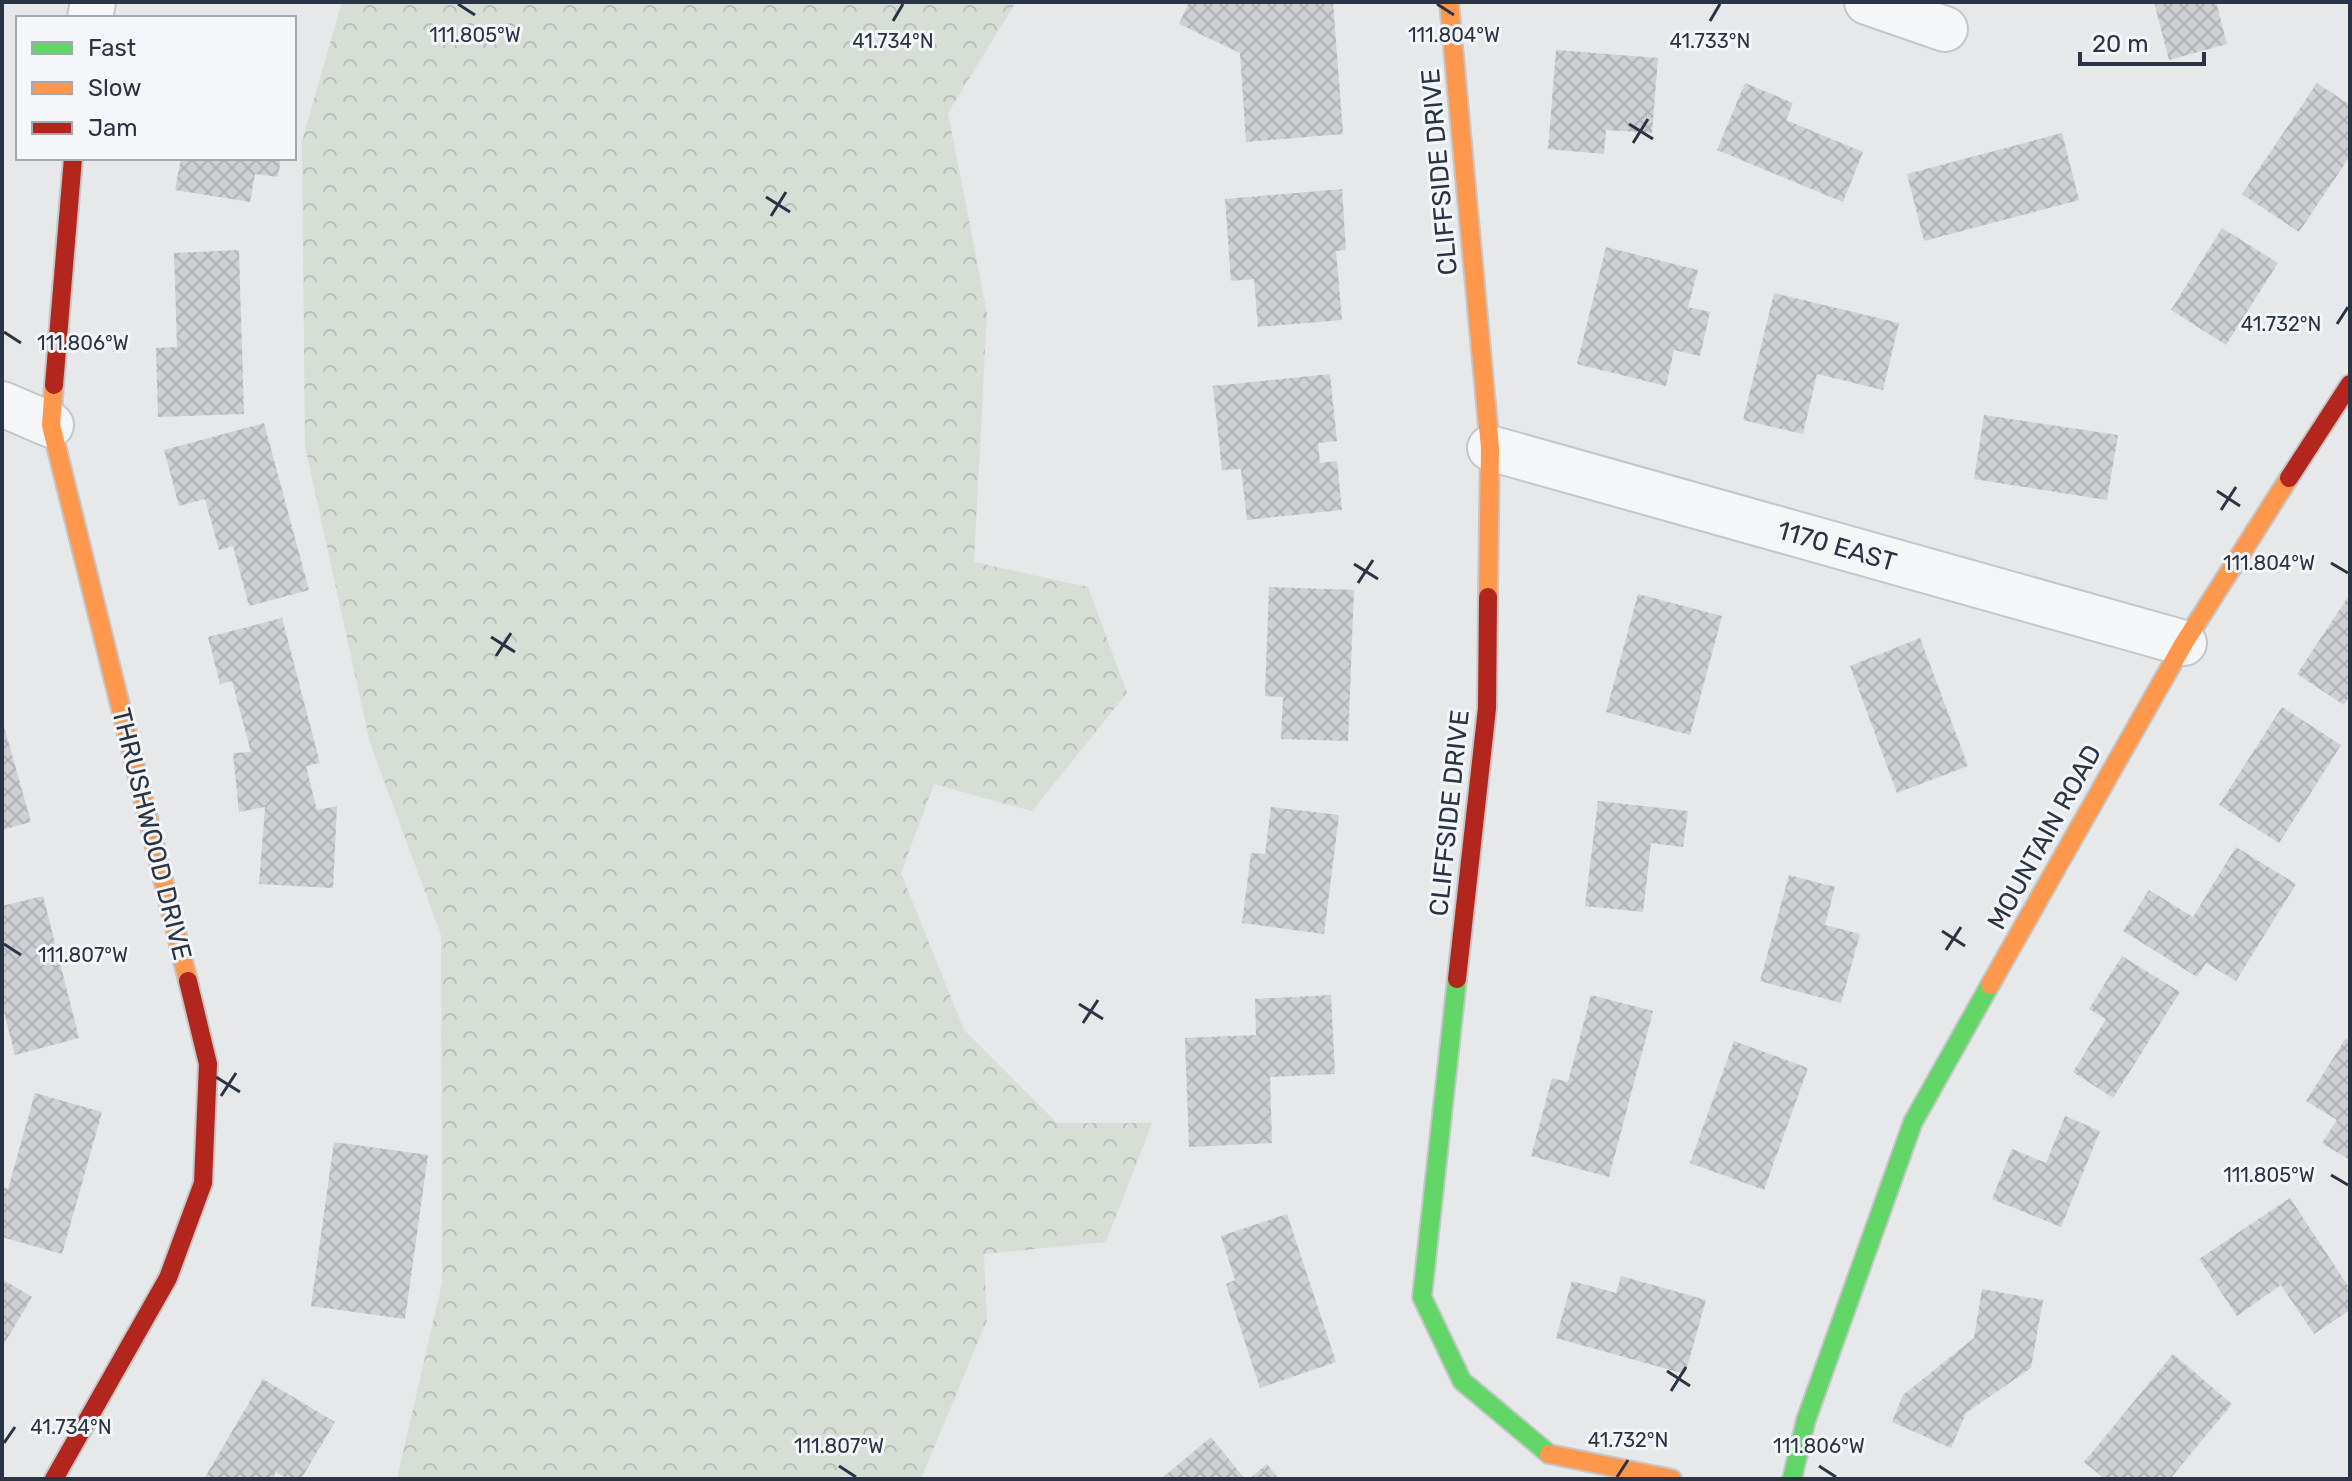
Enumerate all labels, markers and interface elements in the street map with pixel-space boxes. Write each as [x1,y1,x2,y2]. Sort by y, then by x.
legend [16,16,296,160]
scale bar [2080,16,2204,66]
text: 111.805°W [429,23,521,47]
text: 111.804°W [1408,23,1500,47]
text: 41.734°N [852,29,934,53]
text: 41.733°N [1670,29,1750,53]
text: 20 m [2092,30,2149,58]
text: Fast [88,34,136,62]
street label: CLIFFSIDE DRIVE [1415,67,1464,277]
text: Slow [88,74,141,102]
text: Jam [88,114,138,142]
text: 41.732°N [2241,312,2321,336]
text: 111.806°W [37,331,129,355]
street label: 1170 EAST [1774,515,1900,578]
text: 111.804°W [2223,551,2315,575]
street label: THRUSHWOOD DRIVE [105,705,198,963]
street label: CLIFFSIDE DRIVE [1423,708,1476,918]
street label: MOUNTAIN ROAD [1981,740,2108,935]
text: 111.807°W [38,943,128,967]
text: 111.805°W [2223,1163,2315,1187]
text: 41.734°N [30,1415,112,1439]
text: 41.732°N [1588,1428,1668,1452]
text: 111.807°W [794,1434,884,1458]
text: 111.806°W [1773,1434,1865,1458]

